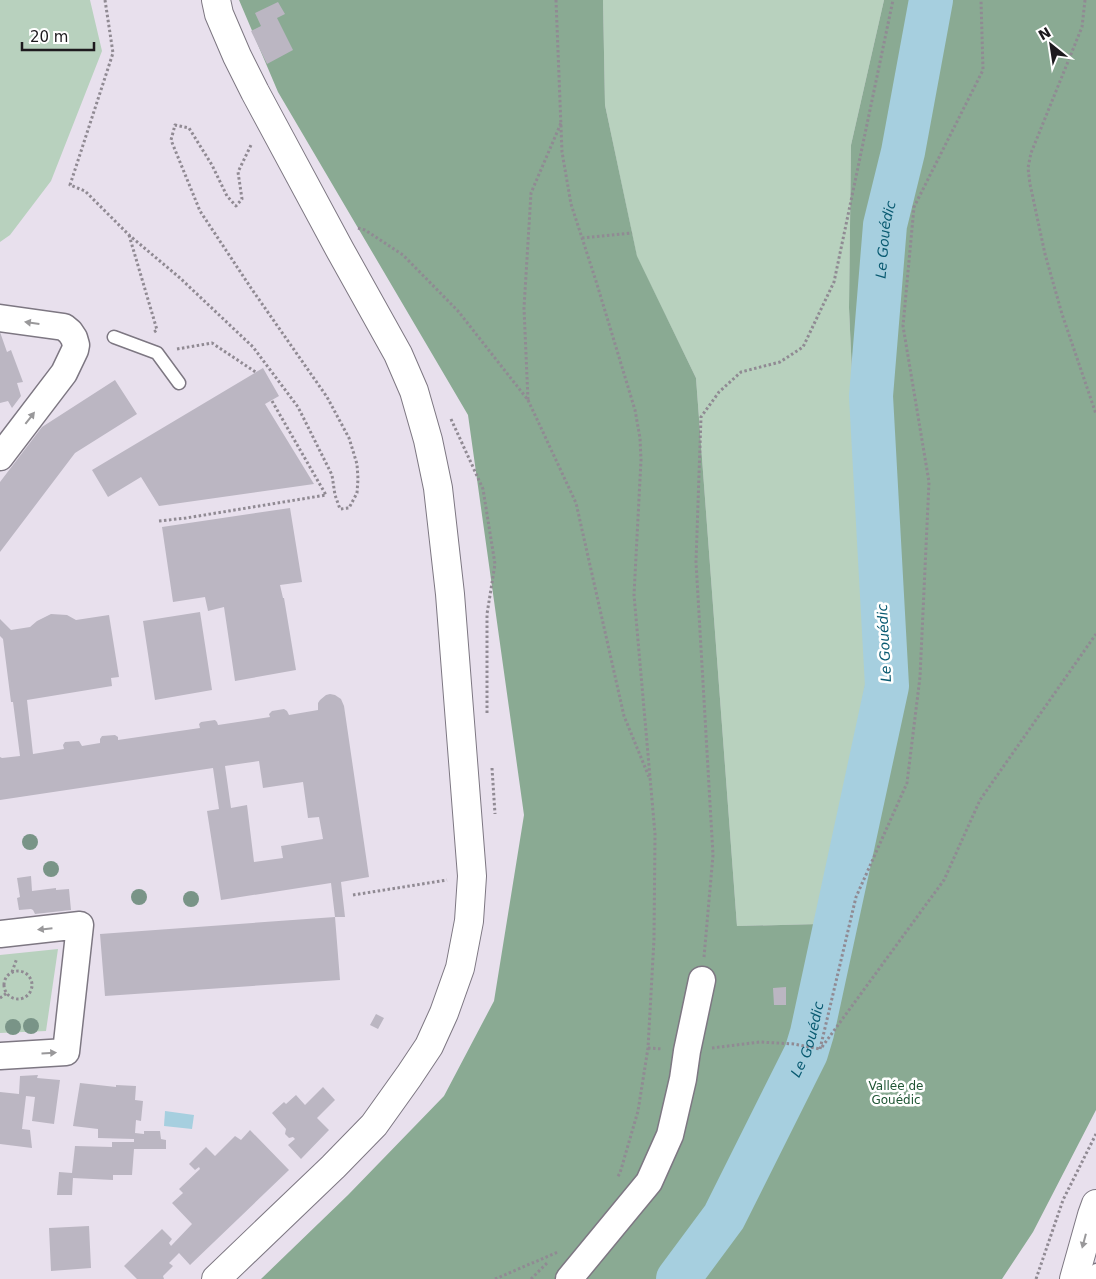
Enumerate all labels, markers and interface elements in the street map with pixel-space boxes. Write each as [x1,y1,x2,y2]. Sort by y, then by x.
scale bar [22,20,95,52]
north arrow [1026,20,1076,70]
text: N [1035,24,1054,44]
text: 20 m [30,28,68,46]
water label: Le Gouédic [873,199,899,279]
one-way arrow [24,319,40,327]
one-way arrow [24,412,35,425]
water label: Le Gouédic [874,603,894,682]
one-way arrow [36,925,52,933]
water label: Le Gouédic [787,1000,827,1080]
one-way arrow [41,1048,57,1056]
park label: Vallée de Gouédic [869,1079,923,1107]
one-way arrow [1080,1234,1088,1249]

